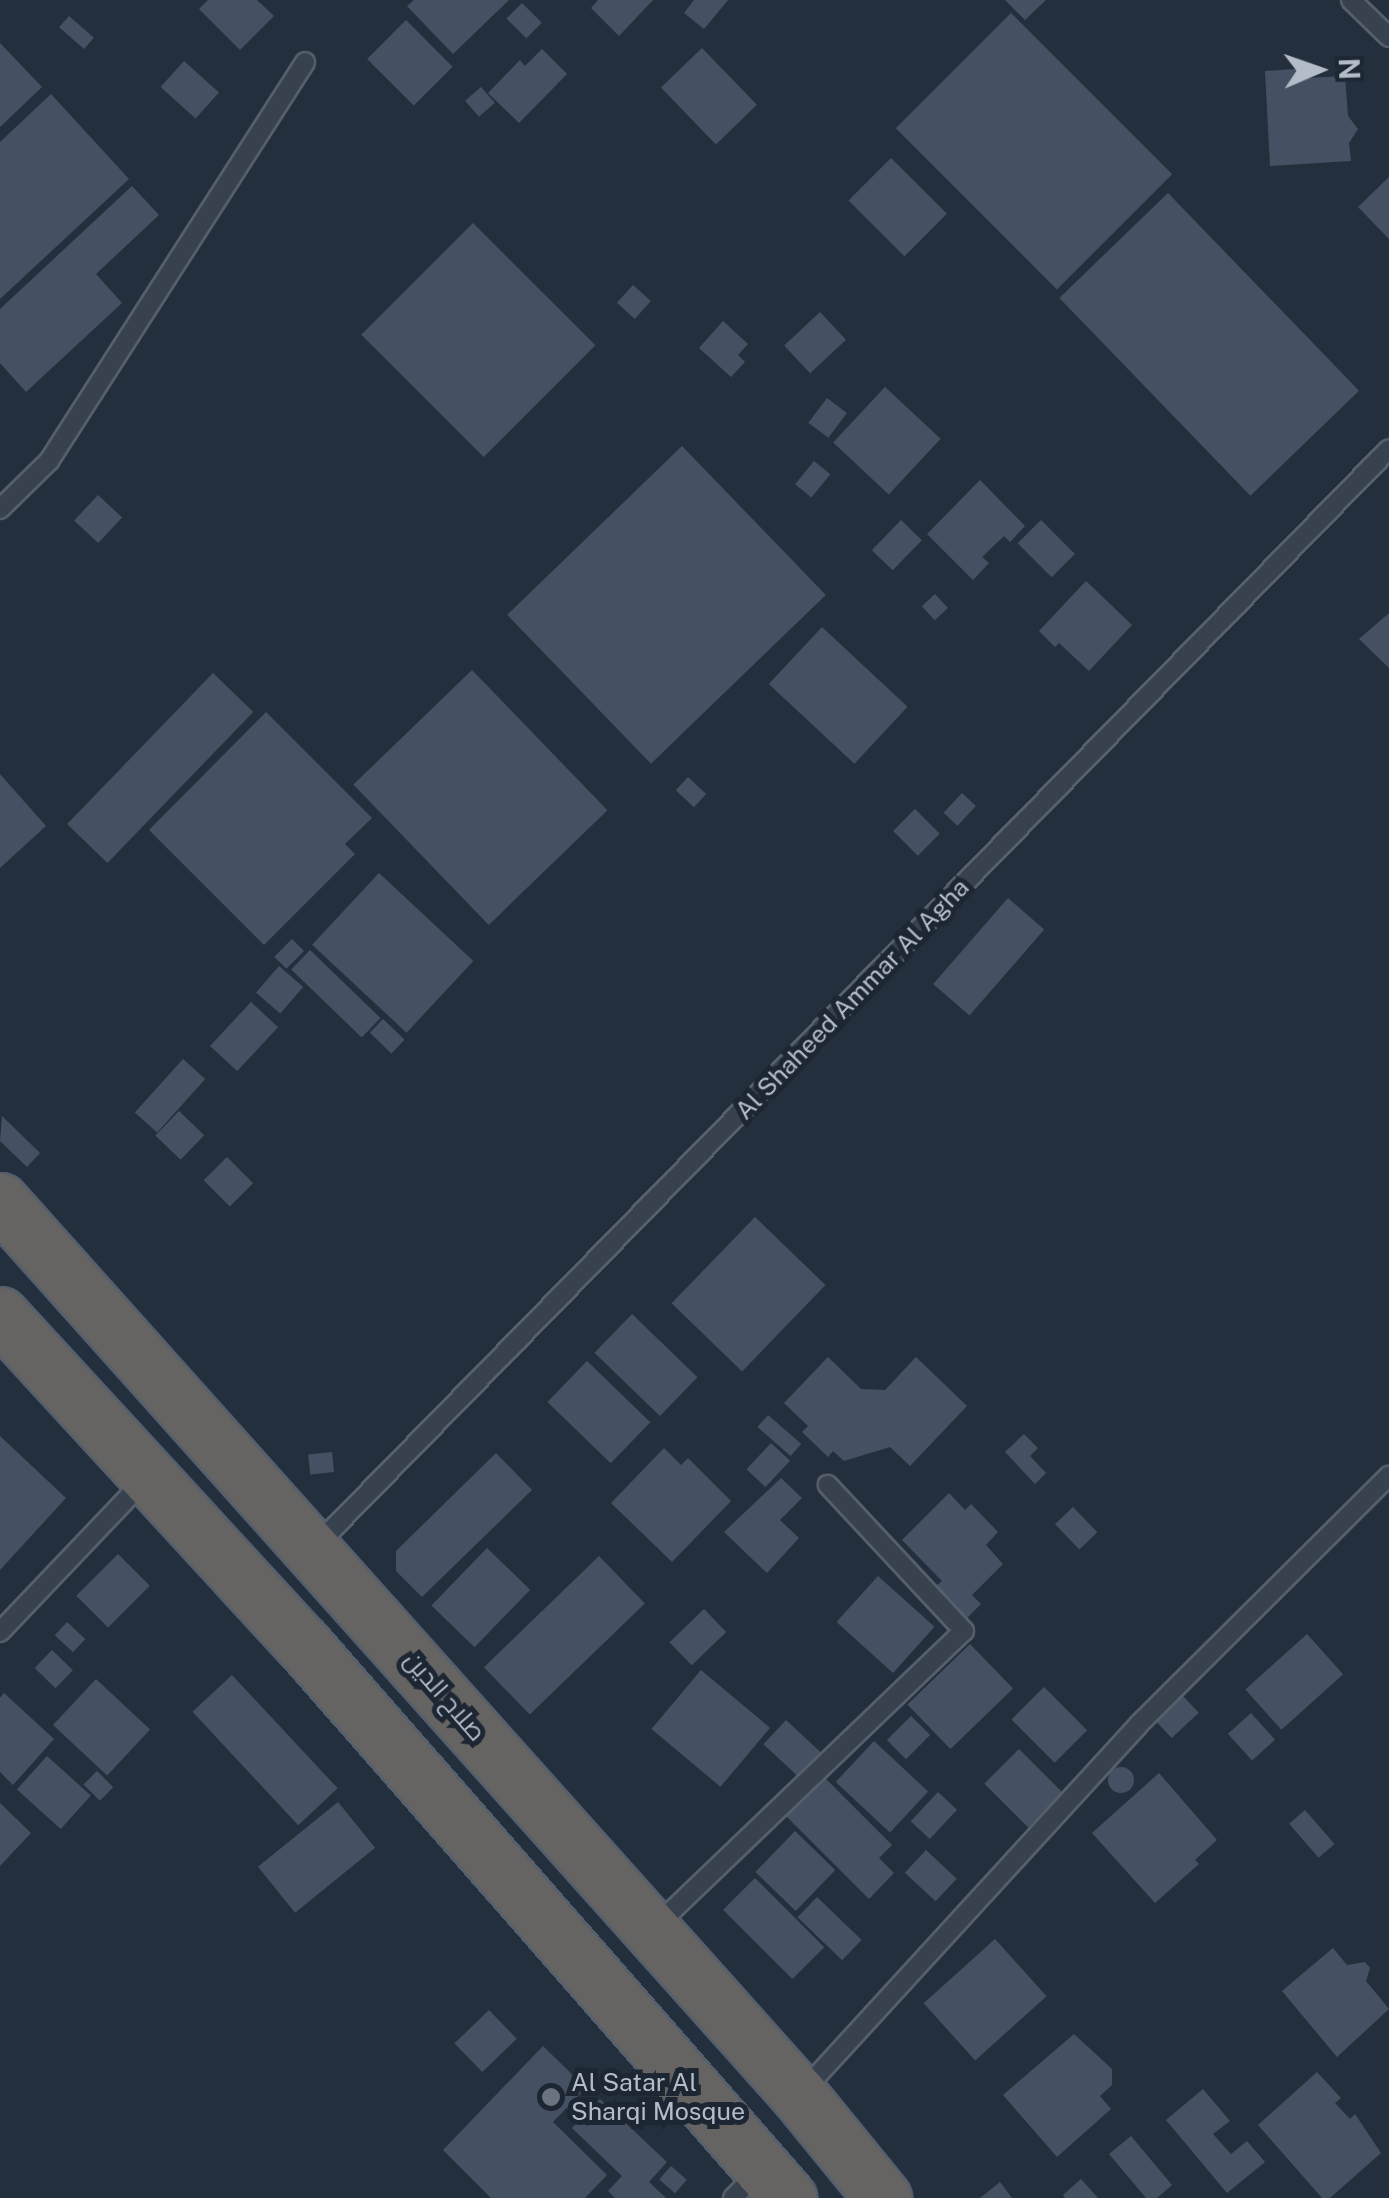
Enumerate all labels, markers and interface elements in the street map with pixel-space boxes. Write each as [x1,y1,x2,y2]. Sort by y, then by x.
north arrow [1269,20,1369,120]
text: N [1333,57,1366,80]
street label: Al Shaheed Ammar Al Agha [729,872,975,1126]
street label: صلاح الدين [398,1645,492,1747]
place label: Al Satar Al Sharqi Mosque [571,2068,745,2127]
marker: Al Satar Al Sharqi Mosque [540,2086,562,2108]

